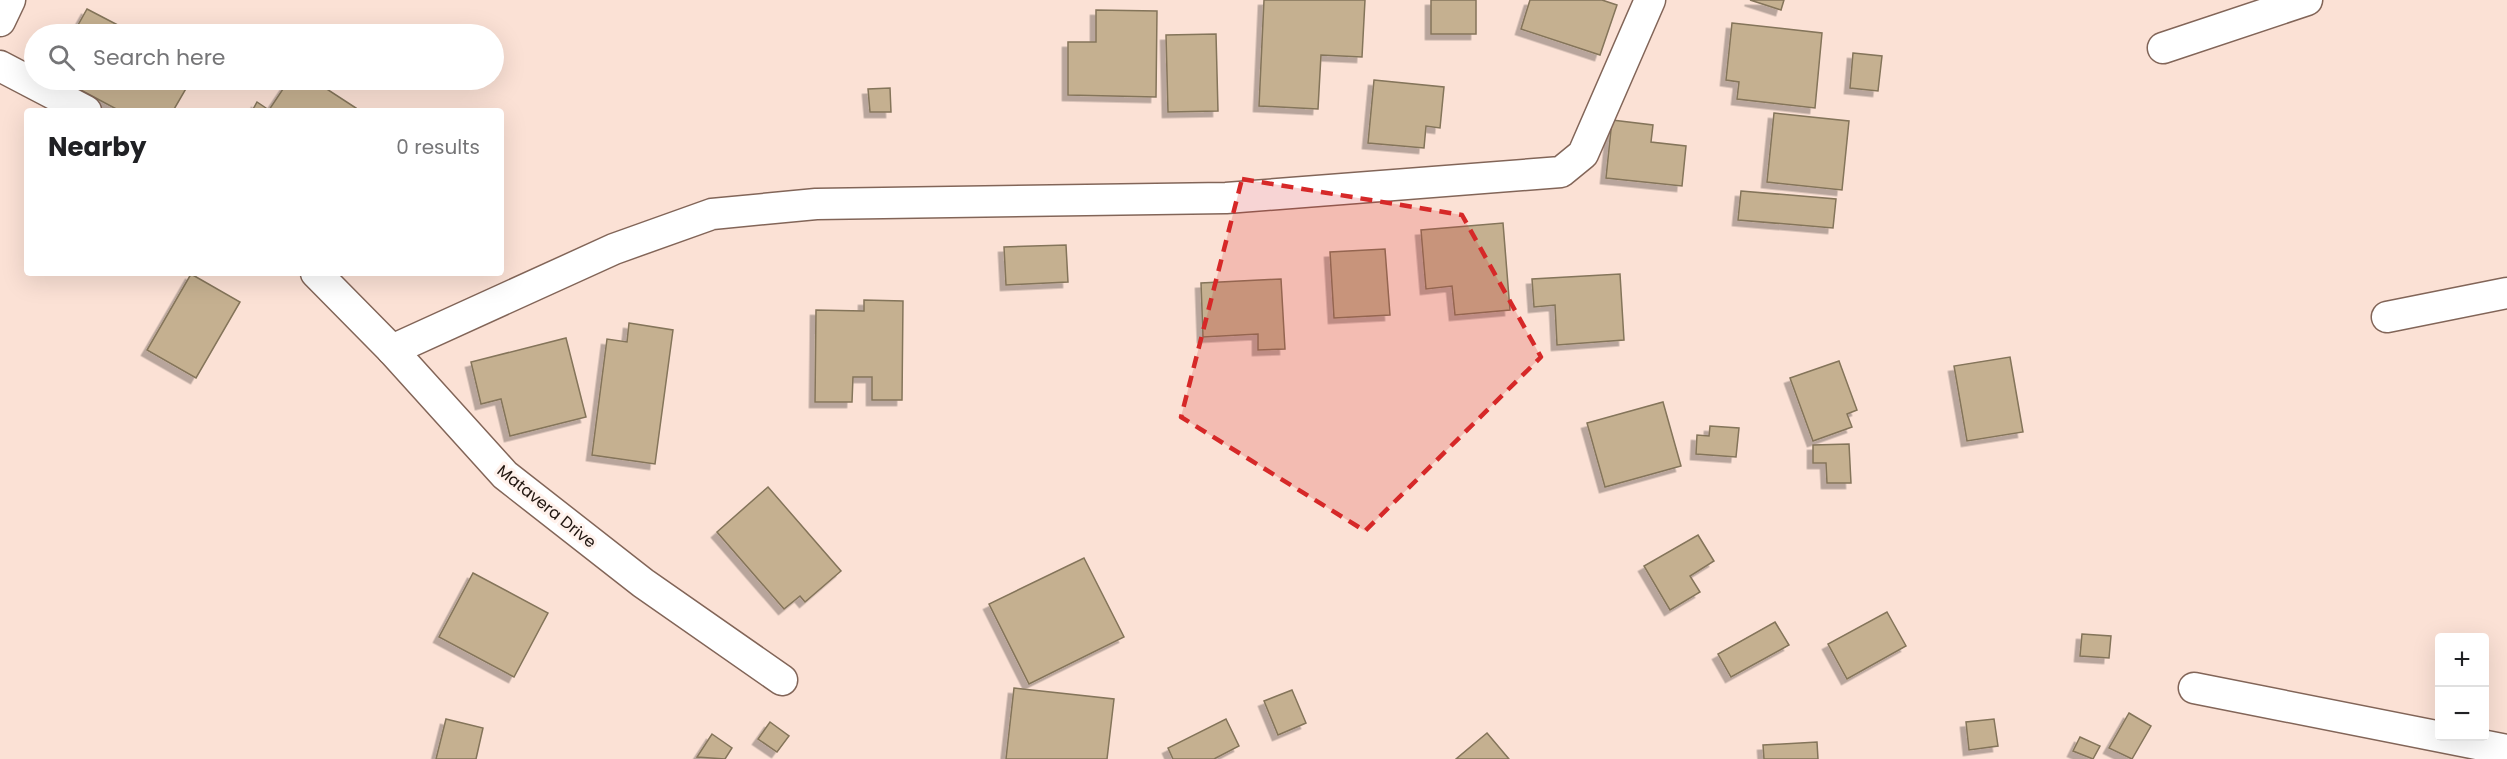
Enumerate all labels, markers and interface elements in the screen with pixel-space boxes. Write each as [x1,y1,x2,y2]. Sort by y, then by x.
search box [24,24,504,90]
icon: search [45,41,78,74]
text: Search here [93,42,226,73]
text: Nearby [48,129,146,165]
text: 0 results [396,133,480,161]
street label: Matavera Drive [492,459,601,554]
map controls [2435,633,2489,741]
button: + [2435,633,2489,687]
button: − [2435,687,2489,741]

